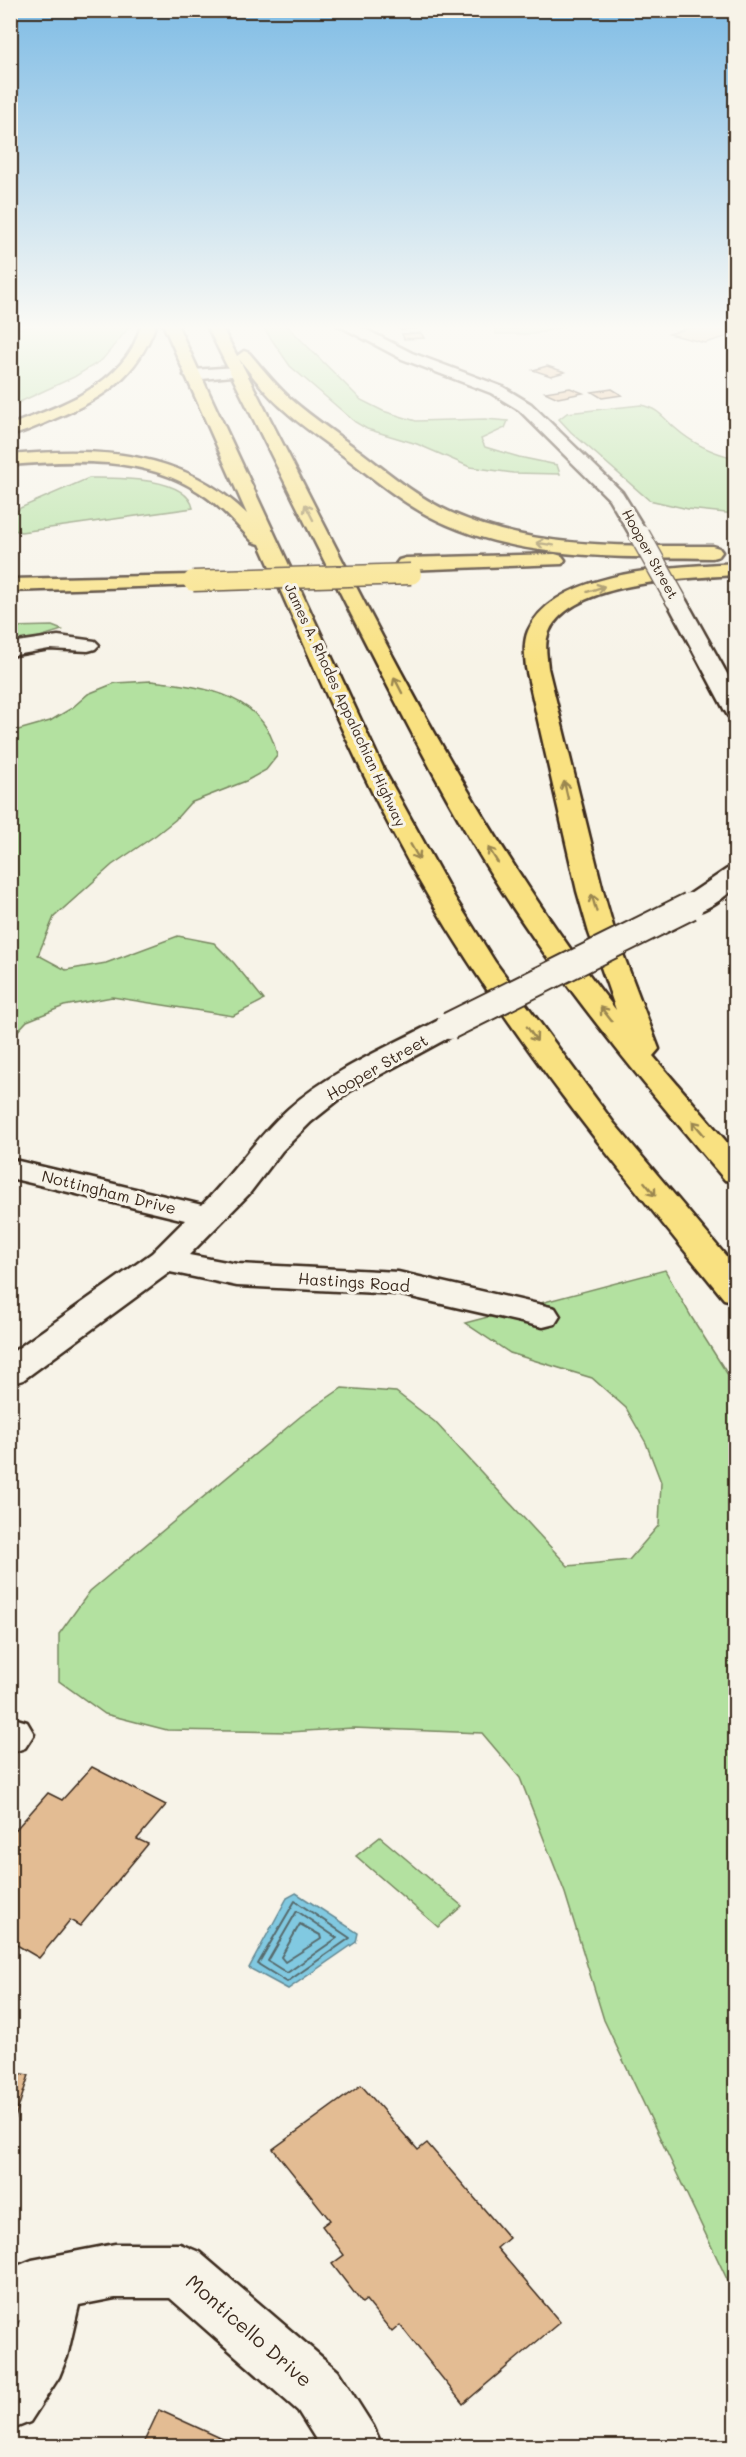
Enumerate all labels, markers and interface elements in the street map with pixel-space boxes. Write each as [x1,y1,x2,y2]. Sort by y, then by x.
one-way arrow [303,503,314,521]
street label: Hooper Street [618,505,683,602]
one-way arrow [535,538,555,549]
street label: James A. Rhodes Appalachian Highway [281,580,410,829]
one-way arrow [586,583,605,594]
one-way arrow [392,677,403,695]
one-way arrow [559,781,571,800]
one-way arrow [410,843,422,860]
one-way arrow [487,847,499,864]
one-way arrow [588,894,599,913]
one-way arrow [599,1007,612,1023]
one-way arrow [526,1025,538,1041]
street label: Hooper Street [322,1029,431,1104]
one-way arrow [691,1120,704,1136]
street label: Nottingham Drive [40,1165,178,1218]
one-way arrow [643,1181,657,1196]
street label: Hastings Road [297,1267,411,1296]
street label: Monticello Drive [181,2268,318,2392]

